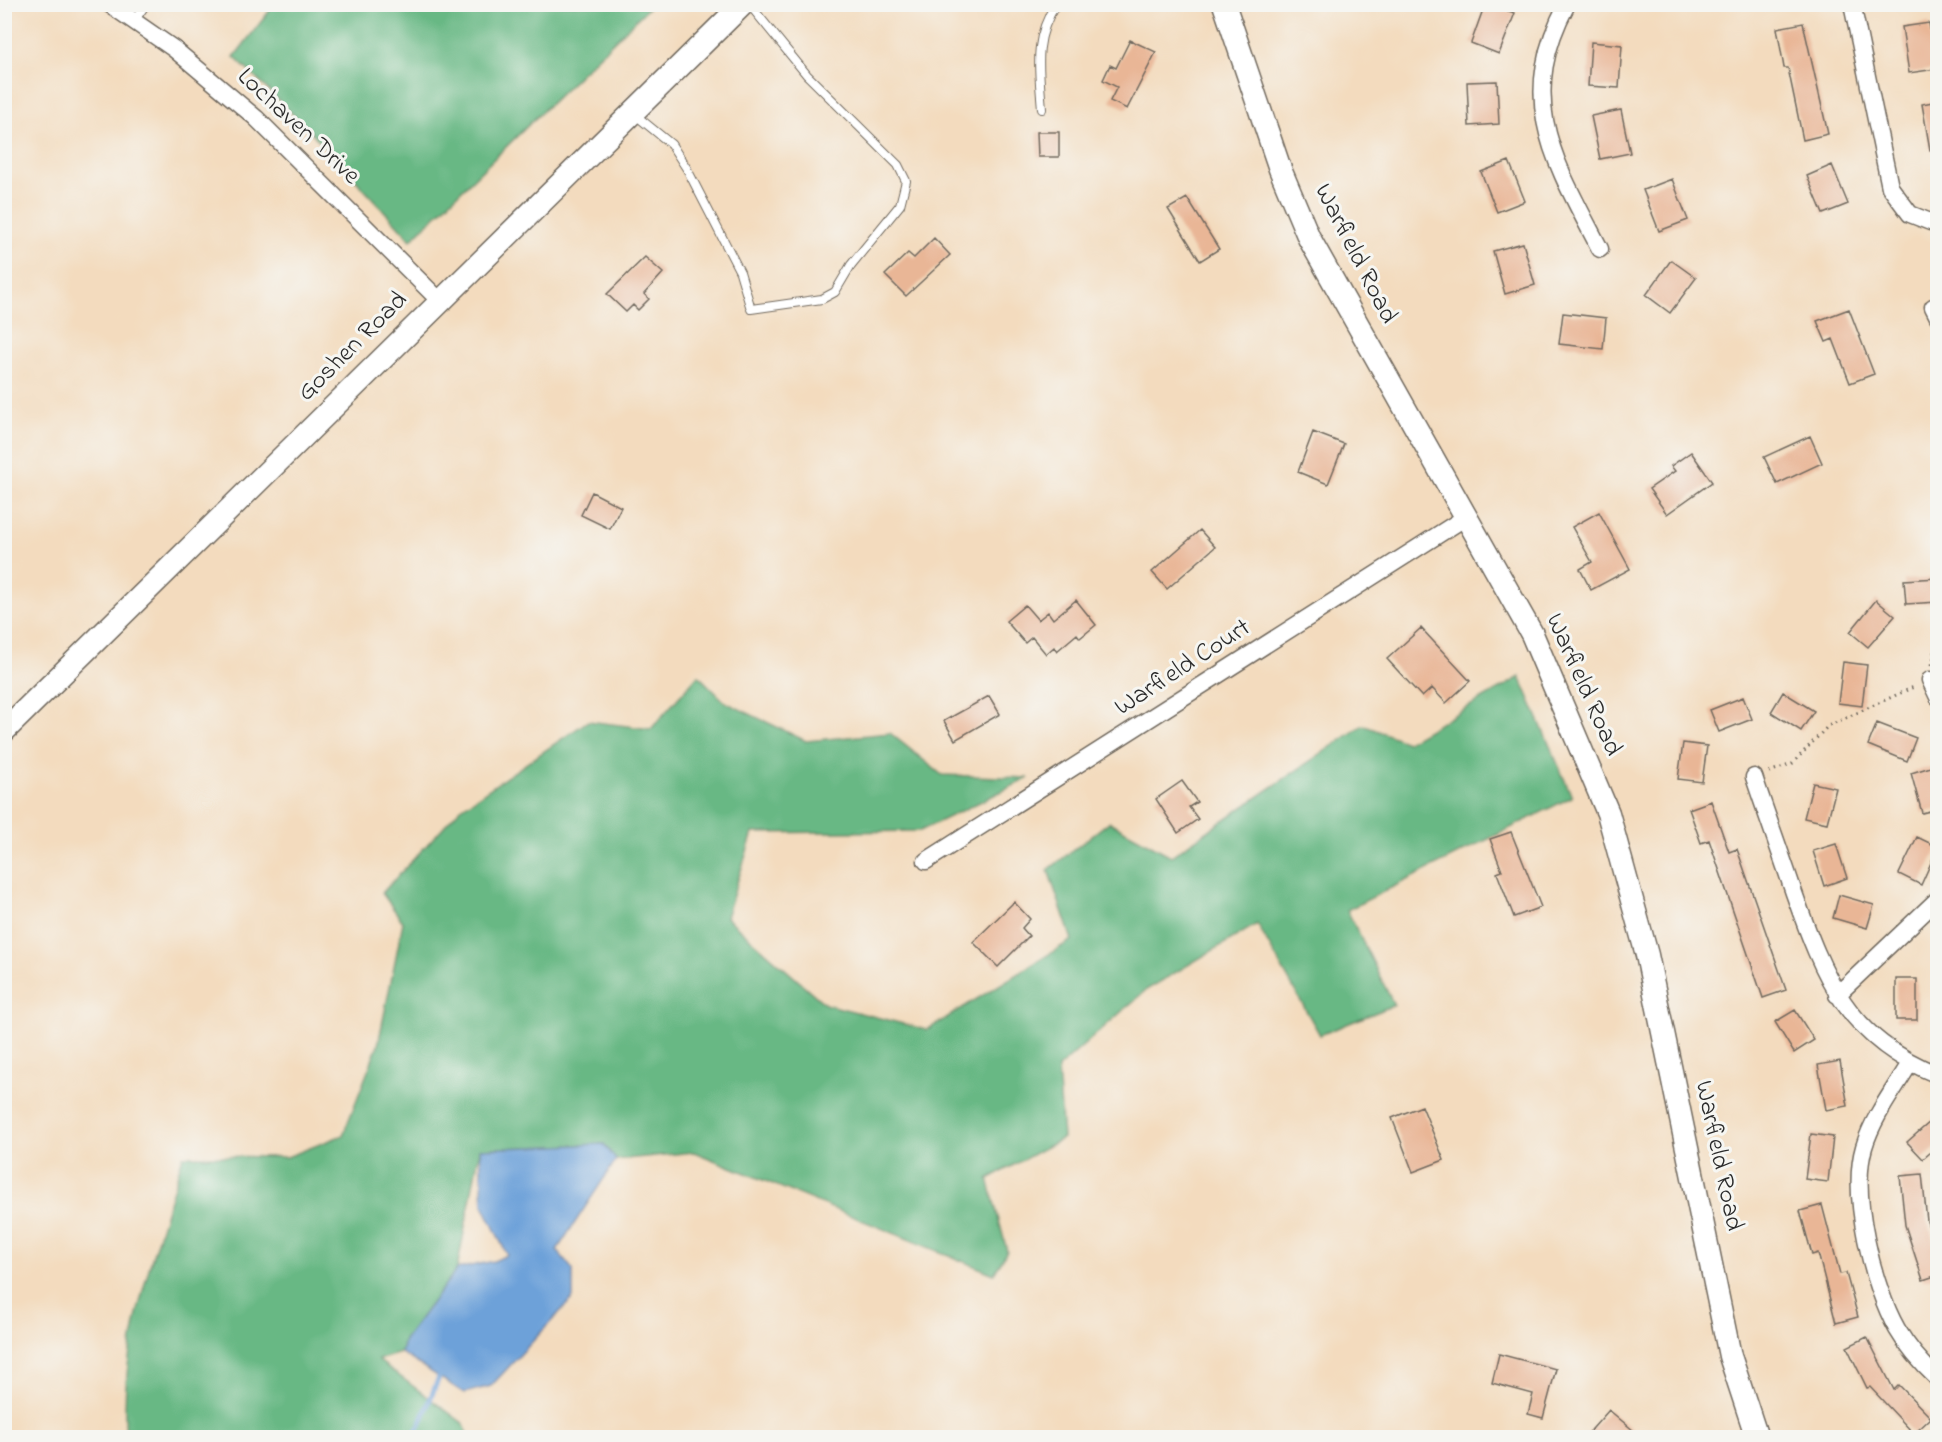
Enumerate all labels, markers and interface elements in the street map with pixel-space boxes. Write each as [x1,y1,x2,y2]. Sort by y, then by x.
street label: Lochaven Drive [228,60,369,195]
street label: Warfield Road [1303,177,1407,331]
street label: Goshen Road [289,283,417,411]
street label: Warfield Road [1535,608,1632,763]
street label: Warfield Court [1107,610,1259,726]
street label: Warfield Road [1684,1077,1753,1235]

